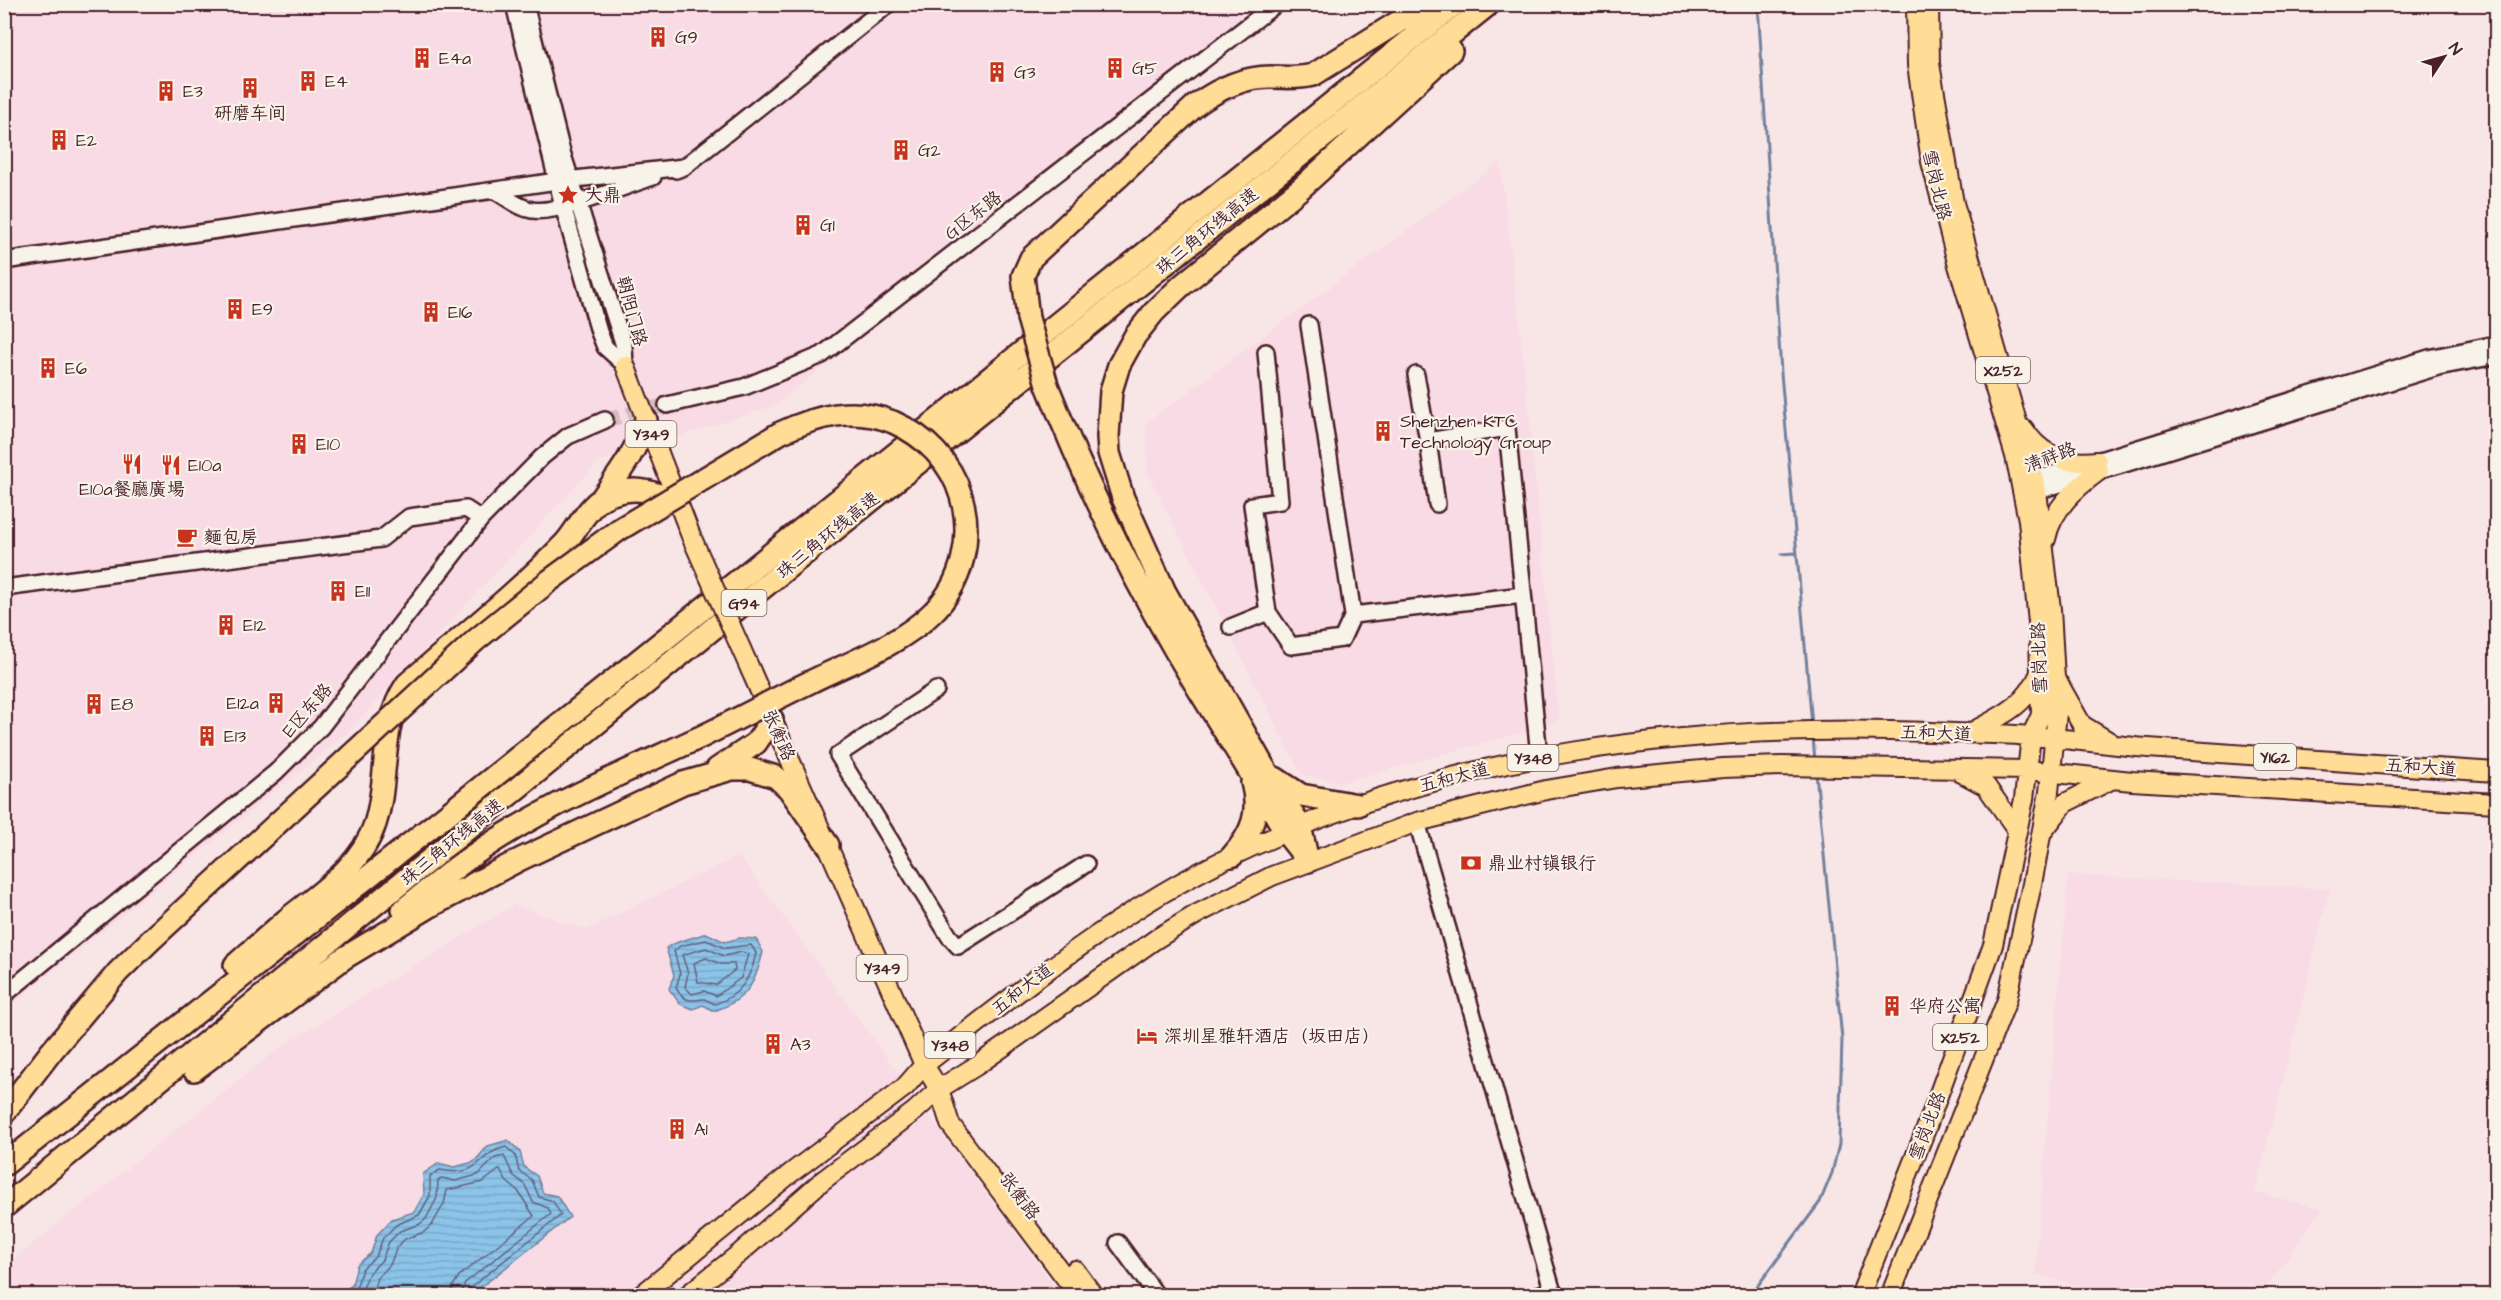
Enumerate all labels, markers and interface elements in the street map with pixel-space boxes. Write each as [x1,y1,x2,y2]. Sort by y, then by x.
building icon: G9 [646,25,670,49]
place label: G9 [675,25,698,50]
north arrow [2414,27,2474,87]
text: N [2443,38,2467,59]
building icon: E4a [410,46,434,70]
place label: E4a [439,46,471,71]
building icon: G5 [1103,56,1127,80]
place label: G5 [1132,56,1157,81]
building icon: G3 [985,60,1009,84]
place label: G3 [1014,60,1036,85]
building icon: E4 [296,69,320,93]
place label: E4 [325,69,348,94]
building icon: 研磨车间 [238,76,262,100]
building icon: E3 [154,79,178,103]
place label: E3 [183,79,203,104]
place label: 研磨车间 [214,101,286,126]
building icon: E2 [47,128,71,152]
place label: E2 [76,128,98,153]
building icon: G2 [889,138,913,162]
place label: G2 [918,138,941,163]
street label: 雪岗北路 [1916,147,1957,223]
street label: 珠三角环线高速 [1150,182,1264,281]
place icon: 大鼎 [556,183,580,207]
place label: 大鼎 [585,183,621,208]
street label: G区东路 [939,185,1007,246]
building icon: G1 [791,213,815,237]
place label: G1 [820,213,835,238]
street label: 朝阳门路 [610,273,653,349]
building icon: E9 [223,297,247,321]
place label: E9 [252,297,273,322]
building icon: E16 [419,300,443,324]
place label: E16 [448,300,472,325]
building icon: E6 [36,356,60,380]
place label: E6 [65,356,87,381]
road number: X252 [1976,357,2030,383]
place label: Shenzhen KTC Technology Group [1400,409,1551,456]
building icon: Shenzhen KTC Technology Group [1371,419,1395,443]
road number: Y349 [626,421,676,447]
building icon: E10 [287,432,311,456]
place label: E10 [316,432,340,457]
street label: 清祥路 [2020,436,2080,479]
restaurant icon: E10a餐廳廣場 [120,452,144,476]
restaurant icon: E10a [159,453,183,477]
place label: E10a [188,453,221,478]
place label: E10a餐廳廣場 [79,477,185,502]
street label: 珠三角环线高速 [771,486,885,585]
cafe icon: 麵包房 [175,525,199,549]
place label: 麵包房 [204,525,258,550]
building icon: E11 [326,579,350,603]
place label: E11 [355,579,370,604]
road number: G94 [722,590,766,616]
building icon: E12 [214,613,238,637]
place label: E12 [243,613,267,638]
street label: 雪岗北路 [2026,622,2053,694]
street label: E区东路 [277,678,338,743]
place label: E12a [227,691,259,716]
building icon: E12a [264,691,288,715]
building icon: E8 [82,692,106,716]
place label: E8 [111,692,134,717]
street label: 张衡路 [756,705,801,765]
street label: 五和大道 [1900,720,1972,747]
building icon: E13 [195,724,219,748]
place label: E13 [224,724,246,749]
road number: Y162 [2254,744,2296,770]
road number: Y348 [1508,745,1558,771]
street label: 五和大道 [2384,753,2458,782]
street label: 五和大道 [1416,756,1492,799]
street label: 珠三角环线高速 [395,793,509,892]
bank icon: 鼎业村镇银行 [1459,851,1483,875]
place label: 鼎业村镇银行 [1488,851,1596,876]
road number: Y349 [856,955,908,981]
street label: 五和大道 [986,957,1058,1021]
building icon: 华府公寓 [1880,994,1904,1018]
place label: 华府公寓 [1909,994,1981,1019]
hotel icon: 深圳星雅轩酒店（坂田店） [1135,1024,1159,1048]
place label: 深圳星雅轩酒店（坂田店） [1164,1024,1380,1049]
road number: X252 [1933,1024,1987,1050]
building icon: A3 [761,1032,785,1056]
place label: A3 [790,1032,811,1057]
road number: Y348 [924,1032,976,1058]
street label: 雪岗北路 [1903,1088,1952,1164]
building icon: A1 [665,1117,689,1141]
place label: A1 [694,1117,708,1142]
street label: 张衡路 [993,1167,1046,1225]

